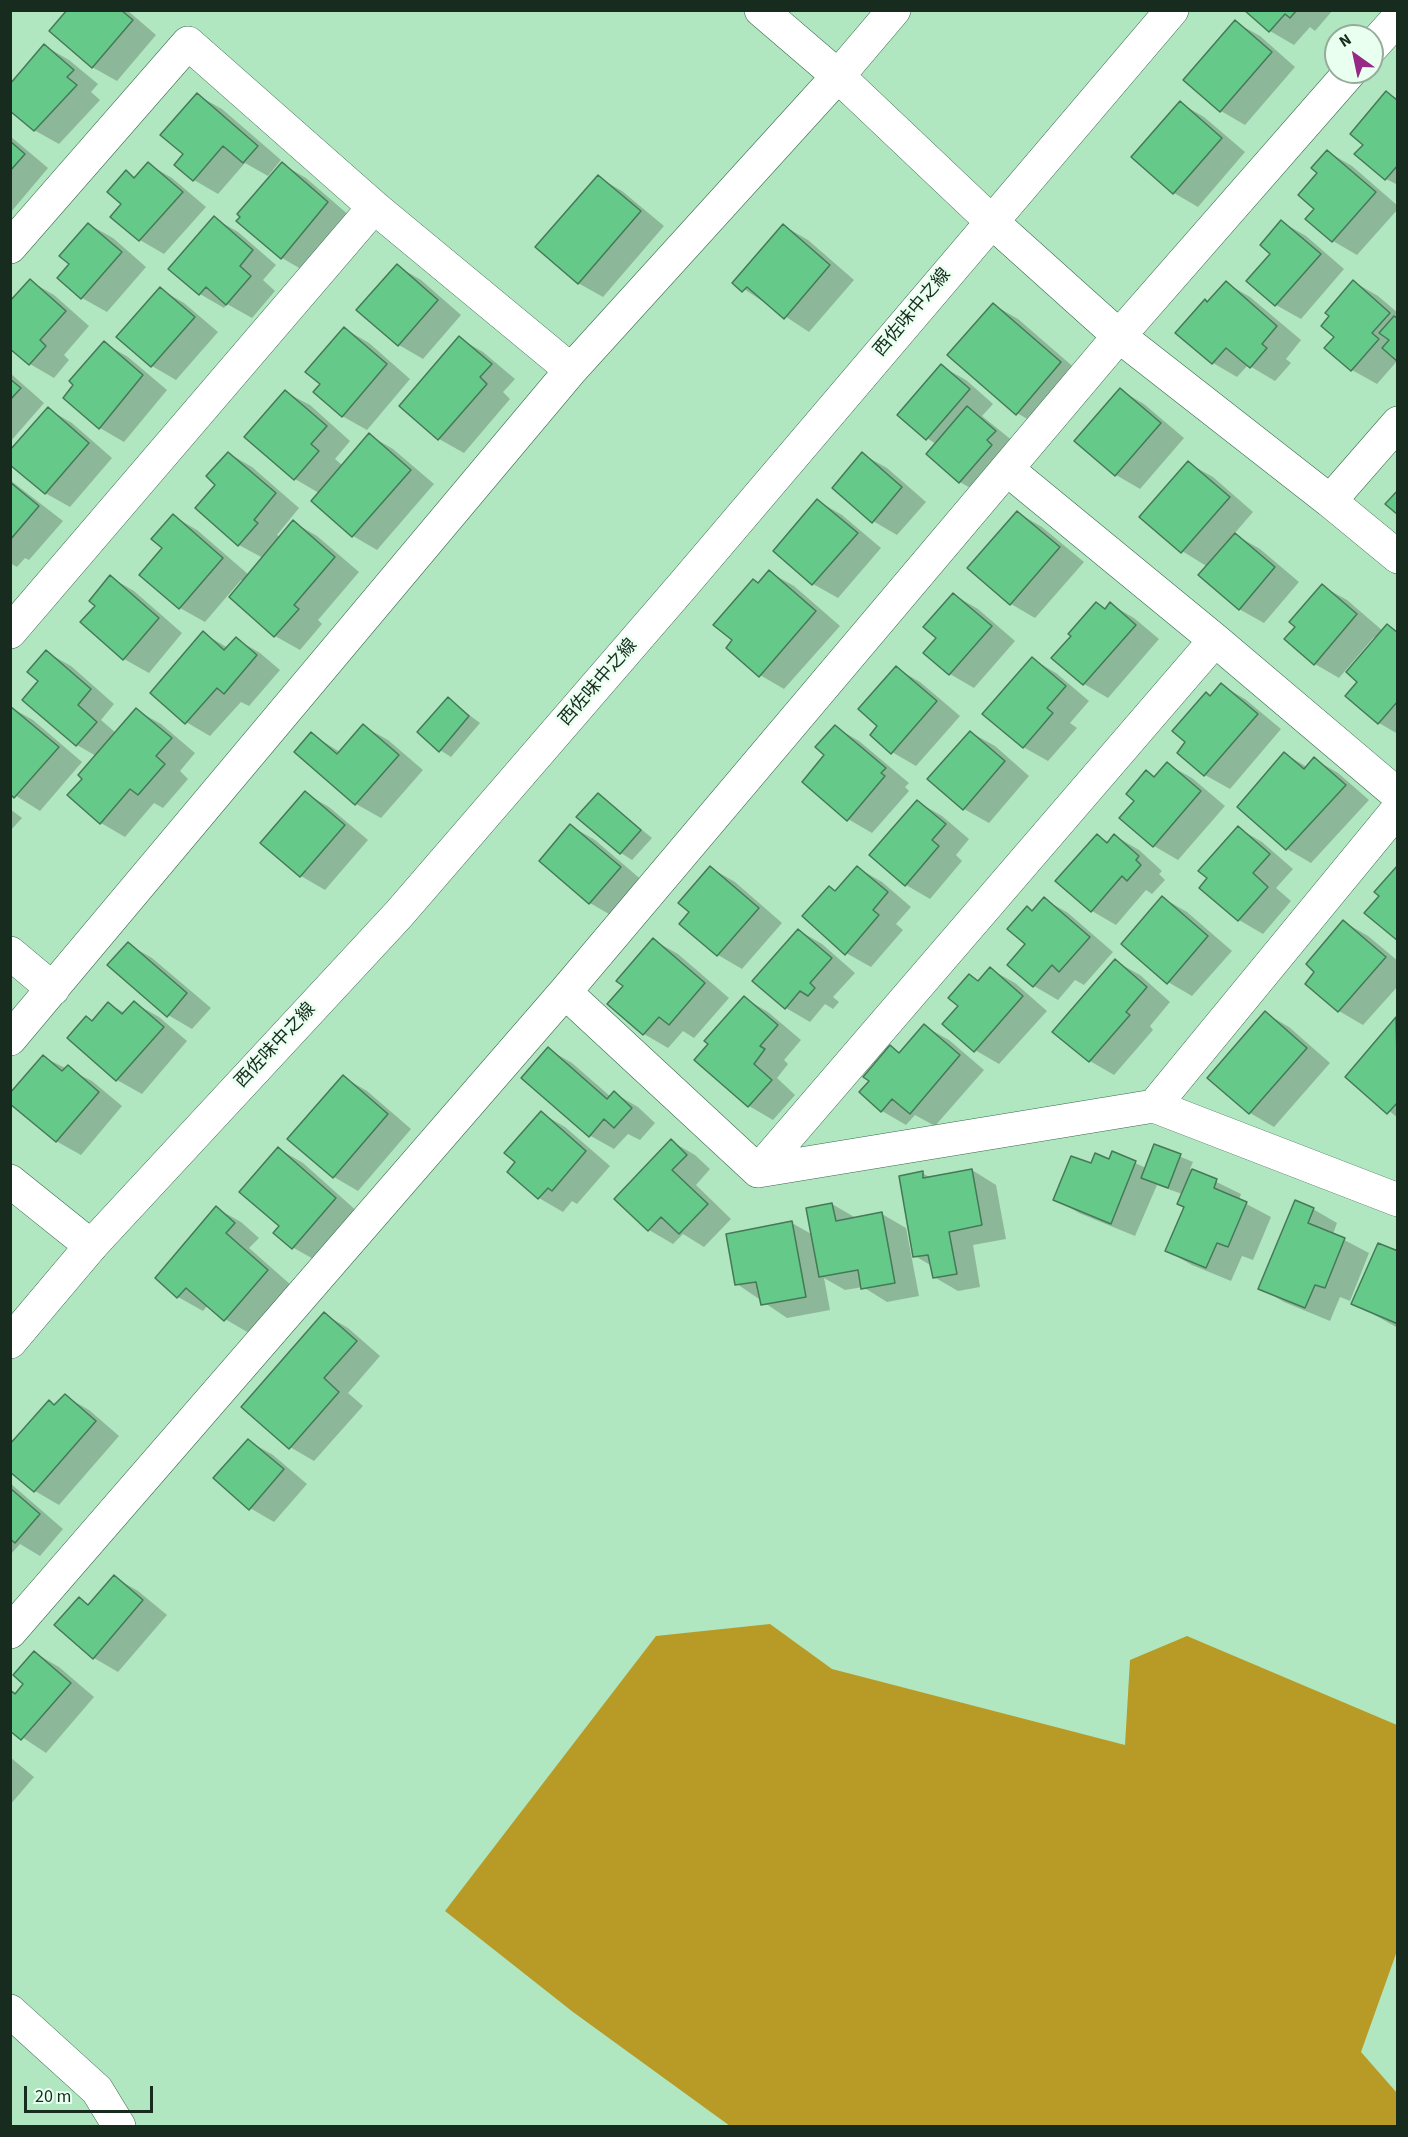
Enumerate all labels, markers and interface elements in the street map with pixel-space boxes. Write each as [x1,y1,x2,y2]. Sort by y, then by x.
north arrow [1324,24,1384,84]
text: N [1335,28,1356,53]
street label: 西佐味中之線 [870,265,956,361]
street label: 西佐味中之線 [555,635,643,731]
street label: 西佐味中之線 [231,999,321,1093]
scale bar [27,2074,156,2112]
text: 20 m [35,2084,71,2109]

